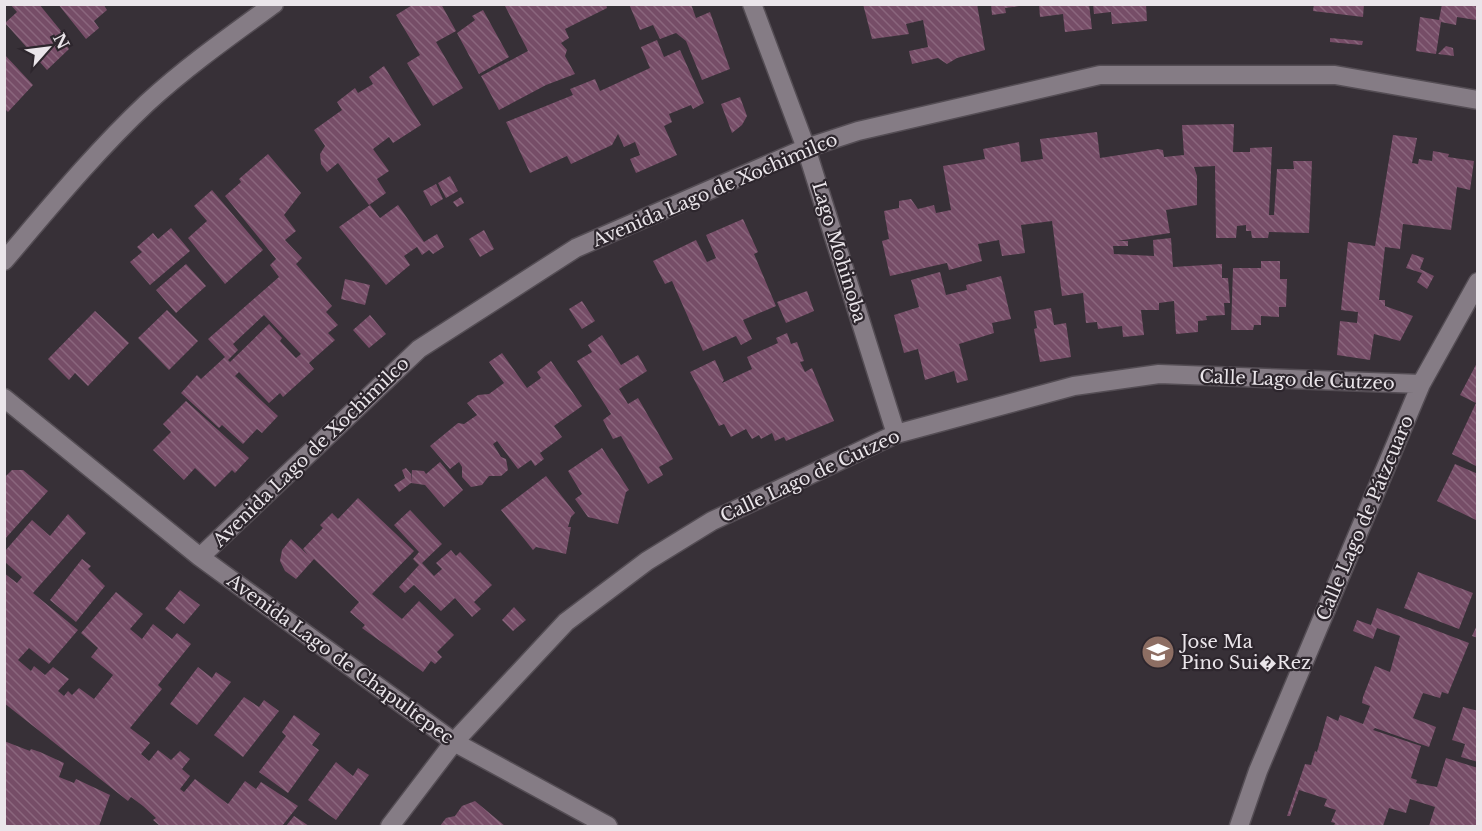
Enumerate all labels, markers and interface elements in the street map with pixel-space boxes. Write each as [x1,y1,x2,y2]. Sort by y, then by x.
north arrow [18,18,78,78]
text: N [49,30,74,52]
street label: Avenida Lago de Xochimilco [588,128,841,252]
street label: Lago Mohinoba [807,179,871,325]
street label: Avenida Lago de Xochimilco [208,352,414,552]
street label: Calle Lago de Cutzeo [1199,366,1395,394]
street label: Calle Lago de Pátzcuaro [1312,412,1418,624]
street label: Calle Lago de Cutzeo [717,425,903,527]
street label: Avenida Lago de Chapultepec [222,569,458,749]
place label: Jose Ma Pino Sui�Rez [1179,631,1311,674]
school or university icon: Jose Ma Pino Sui�Rez [1140,634,1176,670]

